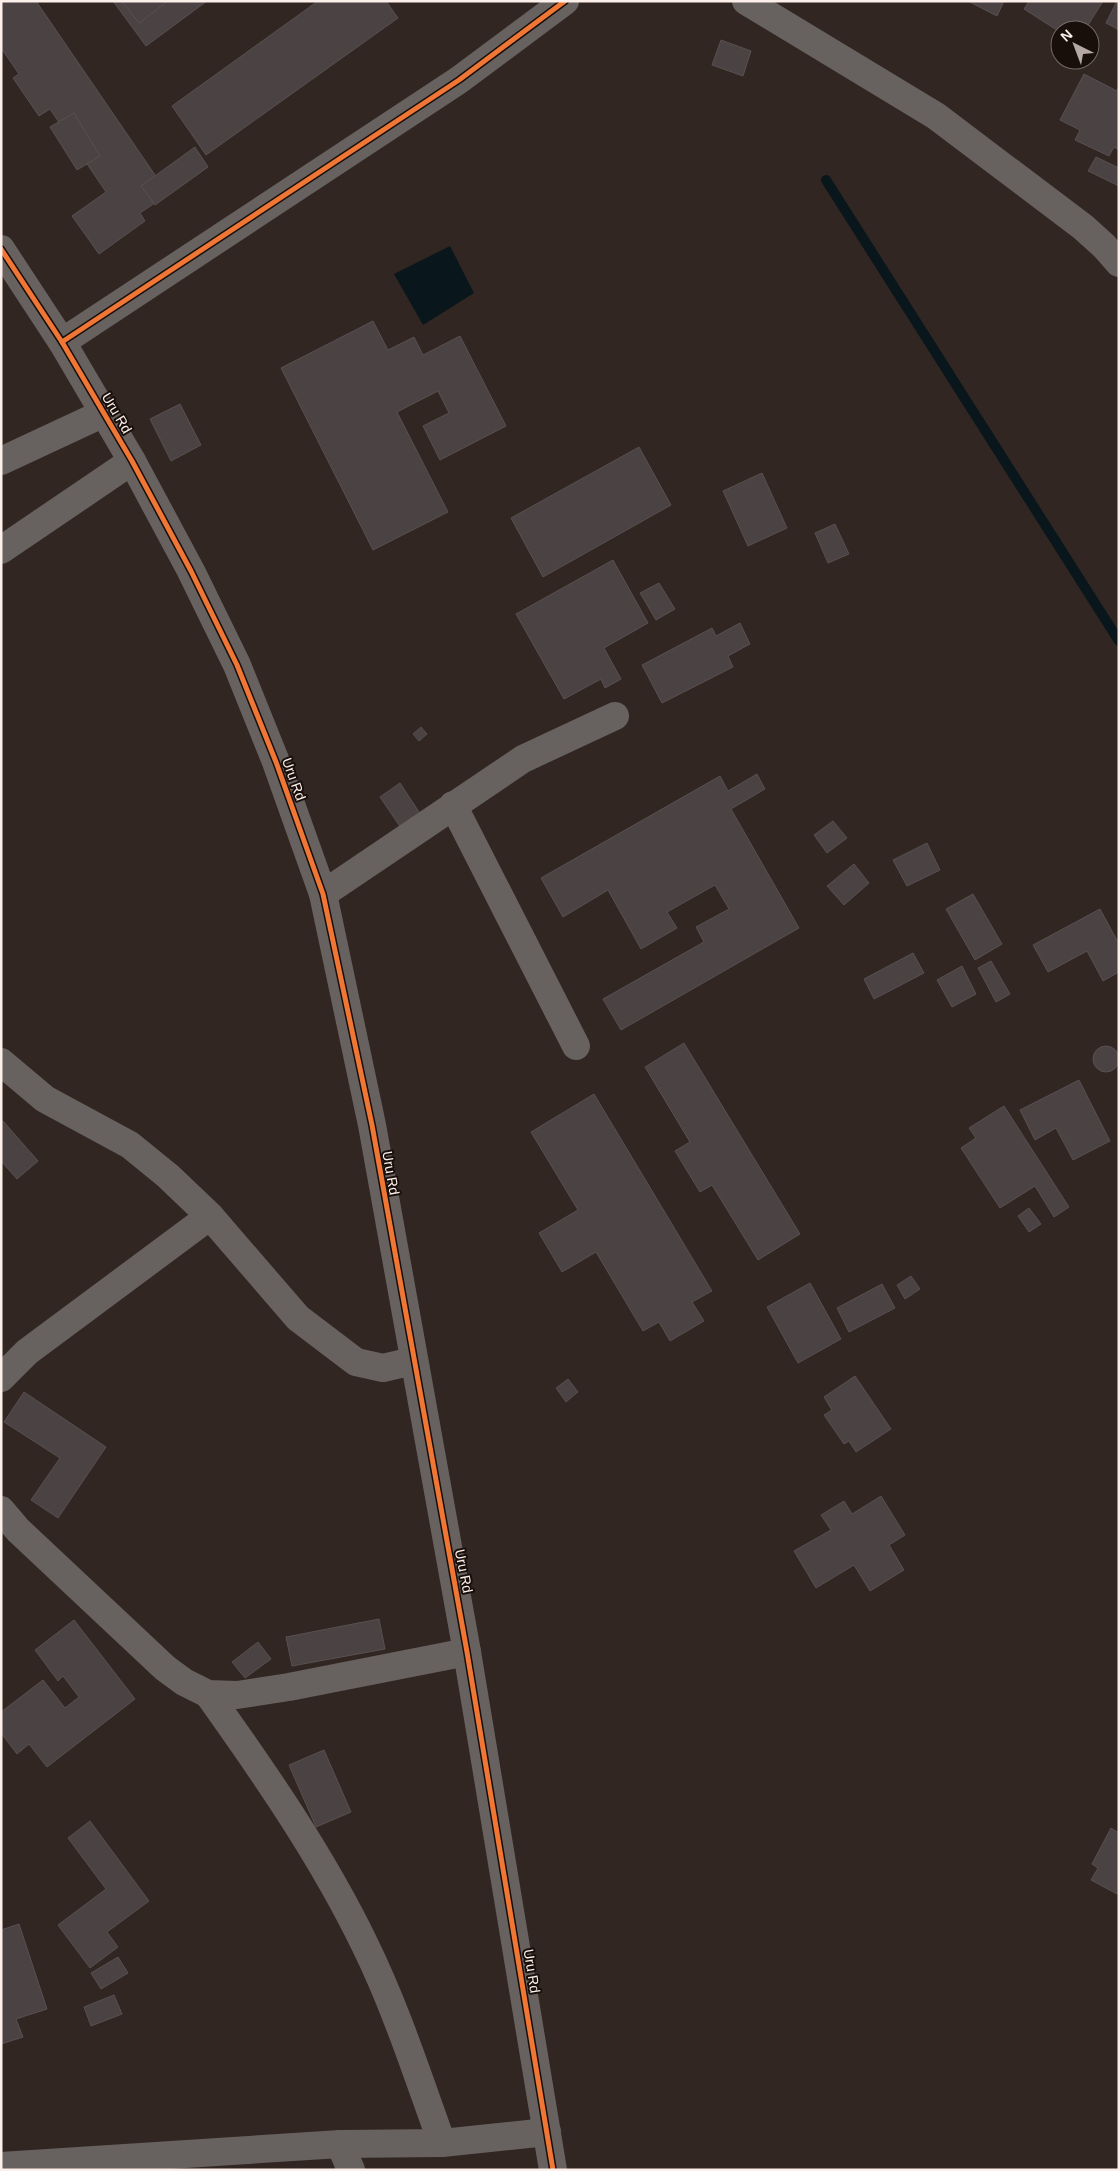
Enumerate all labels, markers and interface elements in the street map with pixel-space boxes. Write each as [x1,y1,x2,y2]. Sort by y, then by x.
north arrow [1050,20,1100,70]
text: N [1057,26,1075,45]
street label: Uru Rd [99,390,135,436]
street label: Uru Rd [279,755,309,803]
street label: Uru Rd [379,1150,403,1196]
street label: Uru Rd [452,1548,476,1594]
street label: Uru Rd [521,1948,543,1994]

